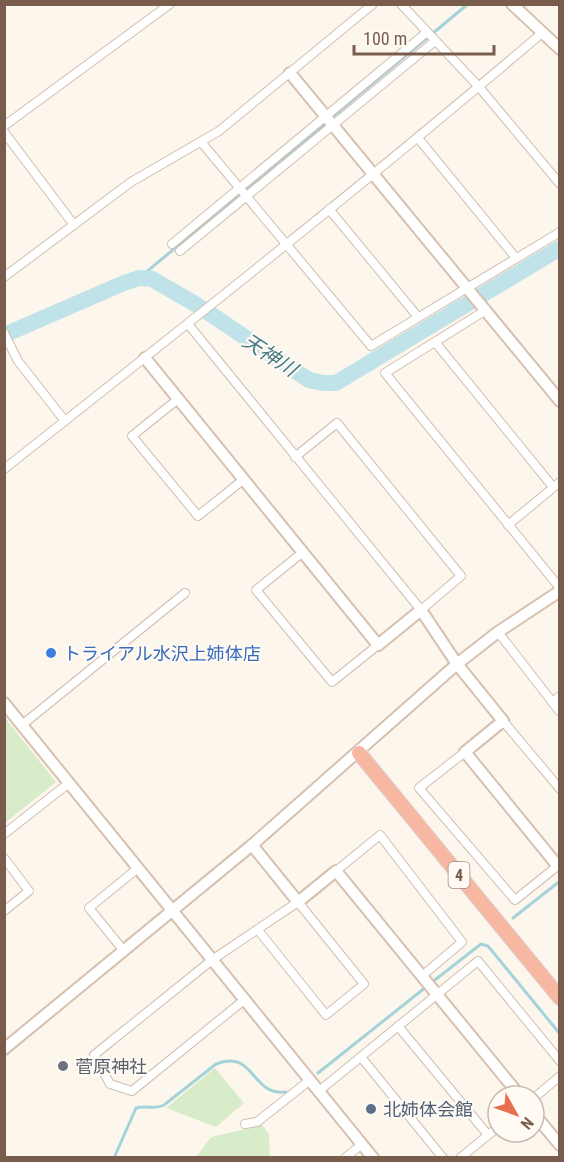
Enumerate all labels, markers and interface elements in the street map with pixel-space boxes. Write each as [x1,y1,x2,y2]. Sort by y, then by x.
scale bar [354,18,494,56]
text: 100 m [363,28,407,49]
water label: 天神川 [238,329,303,382]
place label: トライアル水沢上姉体店 [63,643,261,664]
marker: トライアル水沢上姉体店 [44,646,58,660]
road number: 4 [448,862,470,888]
place label: 菅原神社 [75,1056,147,1077]
marker: 菅原神社 [56,1059,70,1073]
north arrow [486,1084,546,1144]
place label: 北姉体会館 [383,1099,473,1120]
marker: 北姉体会館 [364,1102,378,1116]
text: N [517,1113,538,1133]

